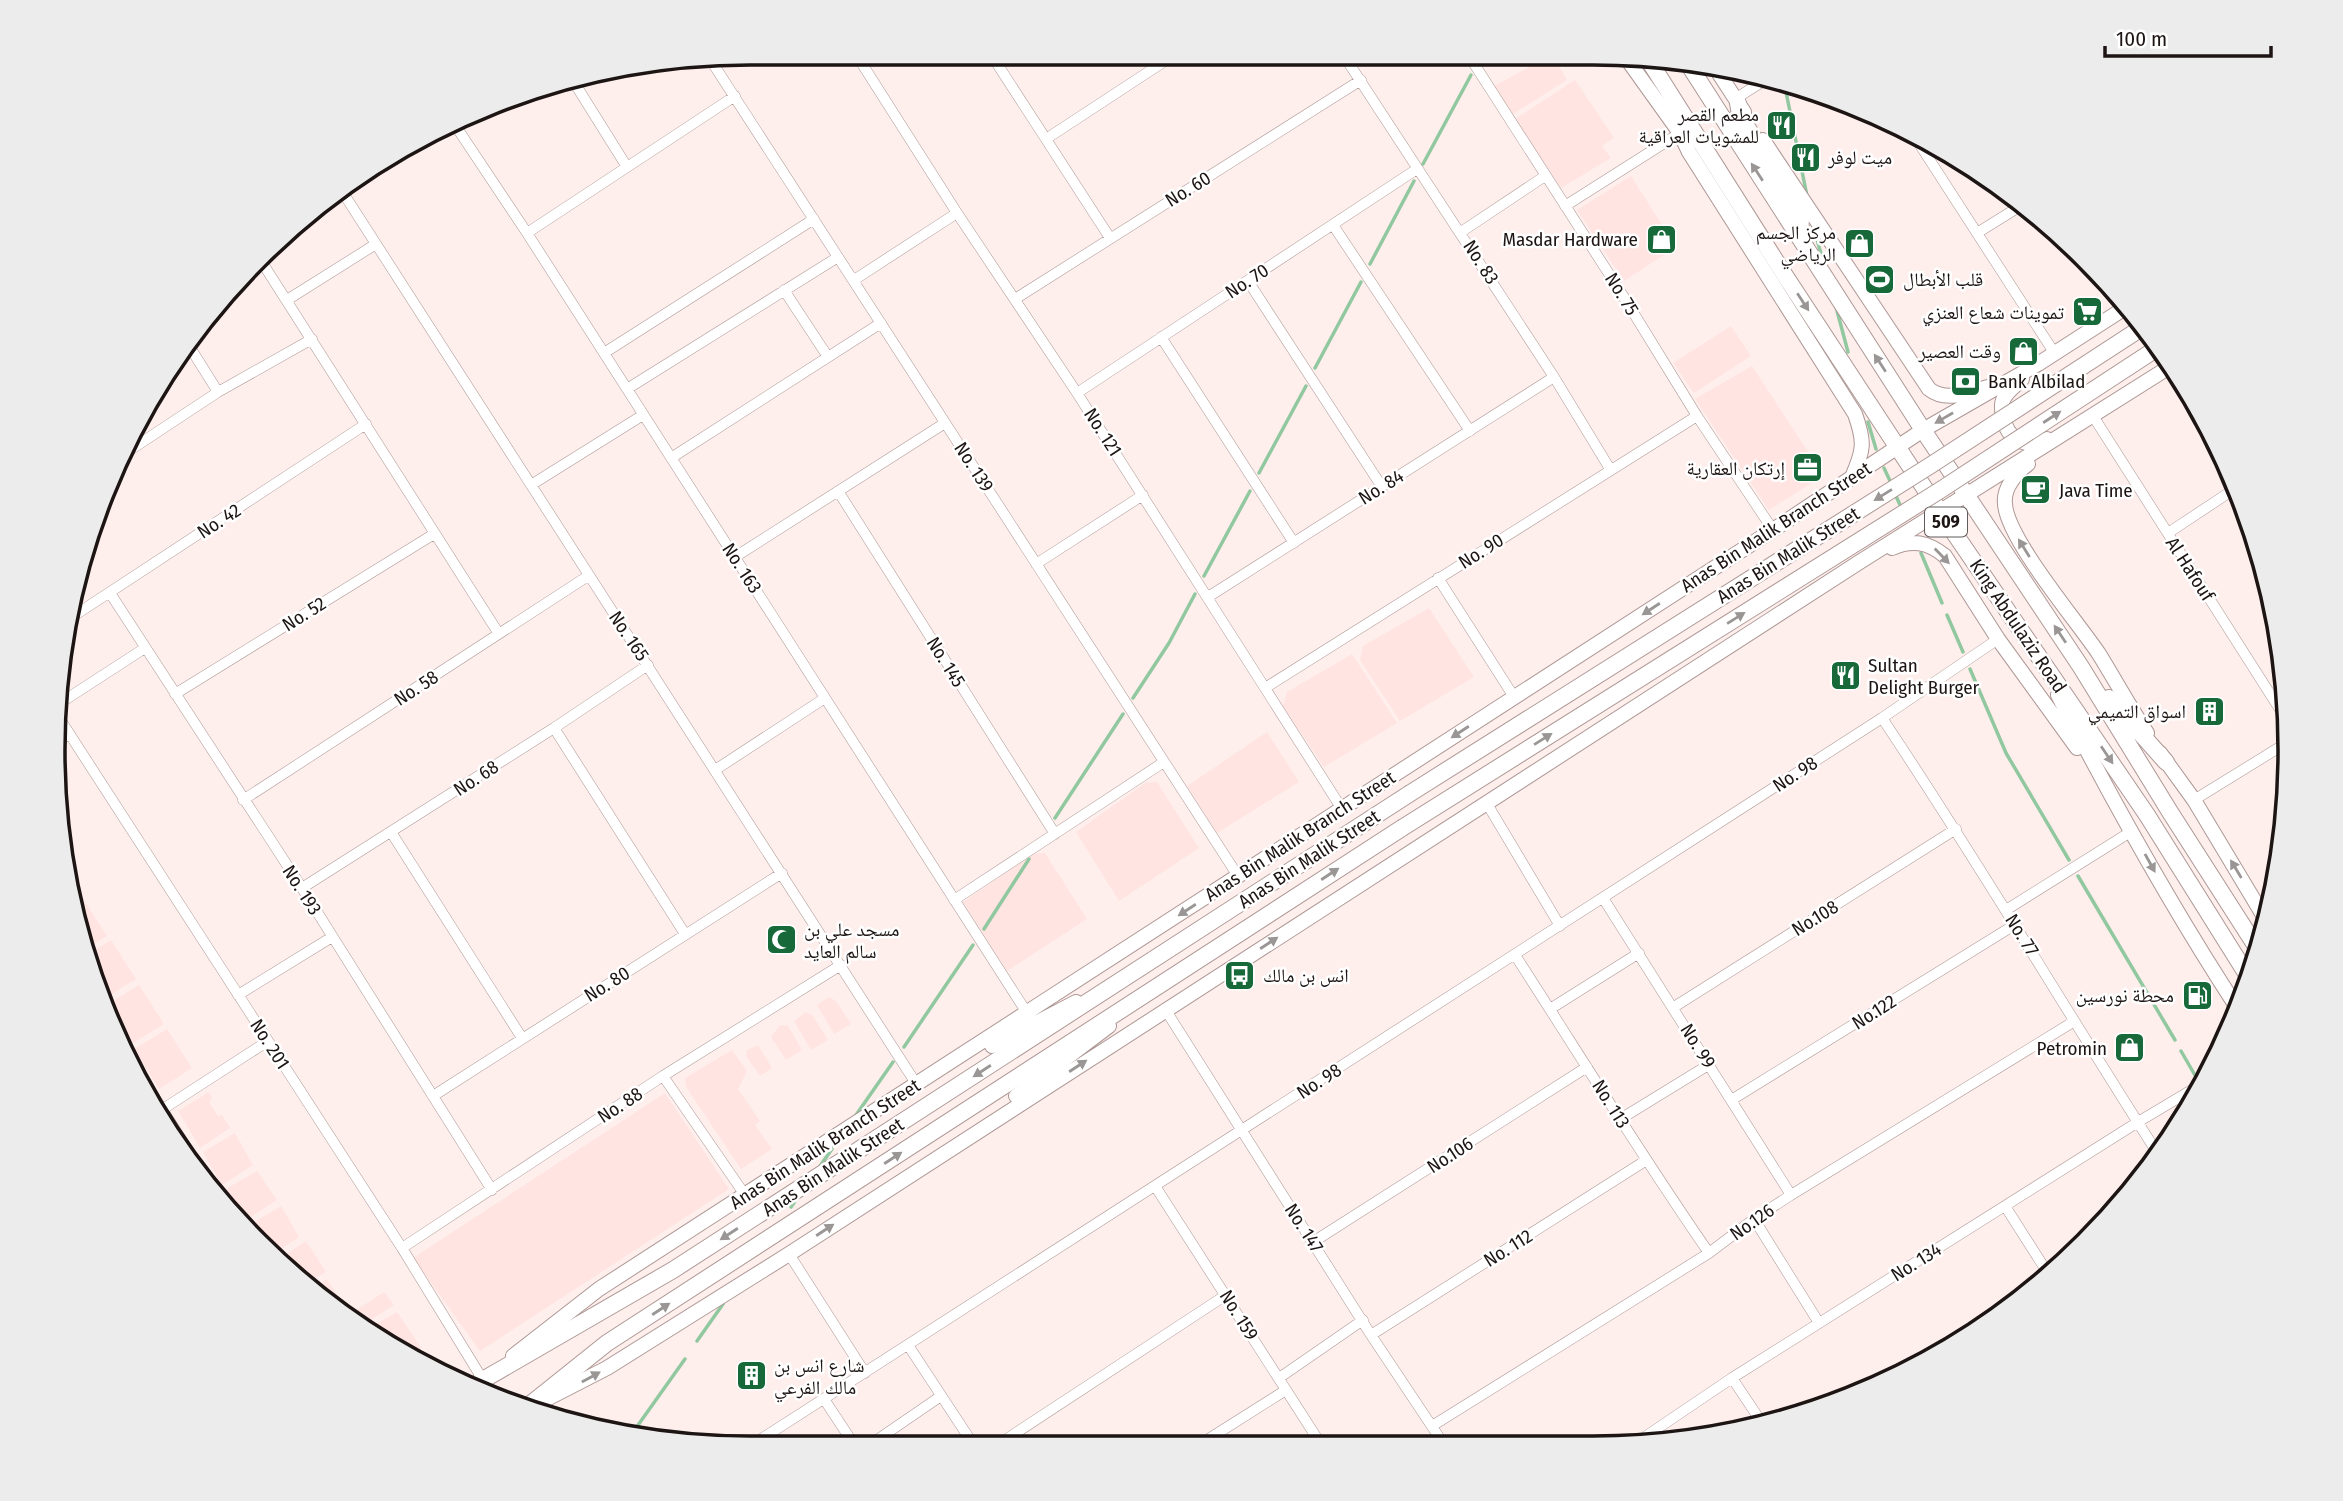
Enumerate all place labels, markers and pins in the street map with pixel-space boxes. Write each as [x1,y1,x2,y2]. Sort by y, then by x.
place label: مطعم القصر للمشويات العراقية [1639,103,1759,148]
restaurant icon: مطعم القصر للمشويات العراقية [1765,108,1799,142]
restaurant icon: ميت لوفر [1788,140,1822,174]
place label: ميت لوفر [1827,146,1892,169]
place label: مركز الجسم الرياضي [1756,221,1836,269]
shop icon: Masdar Hardware [1644,222,1678,256]
shop icon: مركز الجسم الرياضي [1842,226,1876,260]
place label: Masdar Hardware [1503,228,1638,251]
sports icon: قلب الأبطال [1863,262,1897,296]
place label: قلب الأبطال [1903,268,1983,291]
supermarket icon: تموينات شعاع العنزي [2070,295,2104,329]
place label: تموينات شعاع العنزي [1922,301,2064,327]
shop icon: وقت العصير [2007,334,2041,368]
place label: وقت العصير [1917,340,2001,363]
bank icon: Bank Albilad [1948,364,1982,398]
place label: Bank Albilad [1988,370,2085,393]
office icon: إرتكان العقارية [1791,451,1825,485]
place label: إرتكان العقارية [1686,457,1785,481]
cafe icon: Java Time [2019,473,2053,507]
place label: Java Time [2059,479,2133,502]
place label: Sultan Delight Burger [1868,654,1980,699]
restaurant icon: Sultan Delight Burger [1828,659,1862,693]
building icon: اسواق التميمي [2192,694,2226,728]
place label: اسواق التميمي [2088,700,2186,726]
place label: مسجد علي بن سالم العايد [804,918,900,964]
mosque icon: مسجد علي بن سالم العايد [764,923,798,957]
bus stop icon: انس بن مالك [1223,958,1257,992]
place label: انس بن مالك [1263,964,1349,987]
fuel station icon: محطة نورسين [2180,978,2214,1012]
place label: محطة نورسين [2076,984,2174,1007]
shop icon: Petromin [2113,1031,2147,1065]
place label: Petromin [2037,1037,2107,1060]
place label: شارع انس بن مالك الفرعي [774,1354,864,1402]
building icon: شارع انس بن مالك الفرعي [734,1359,768,1393]

